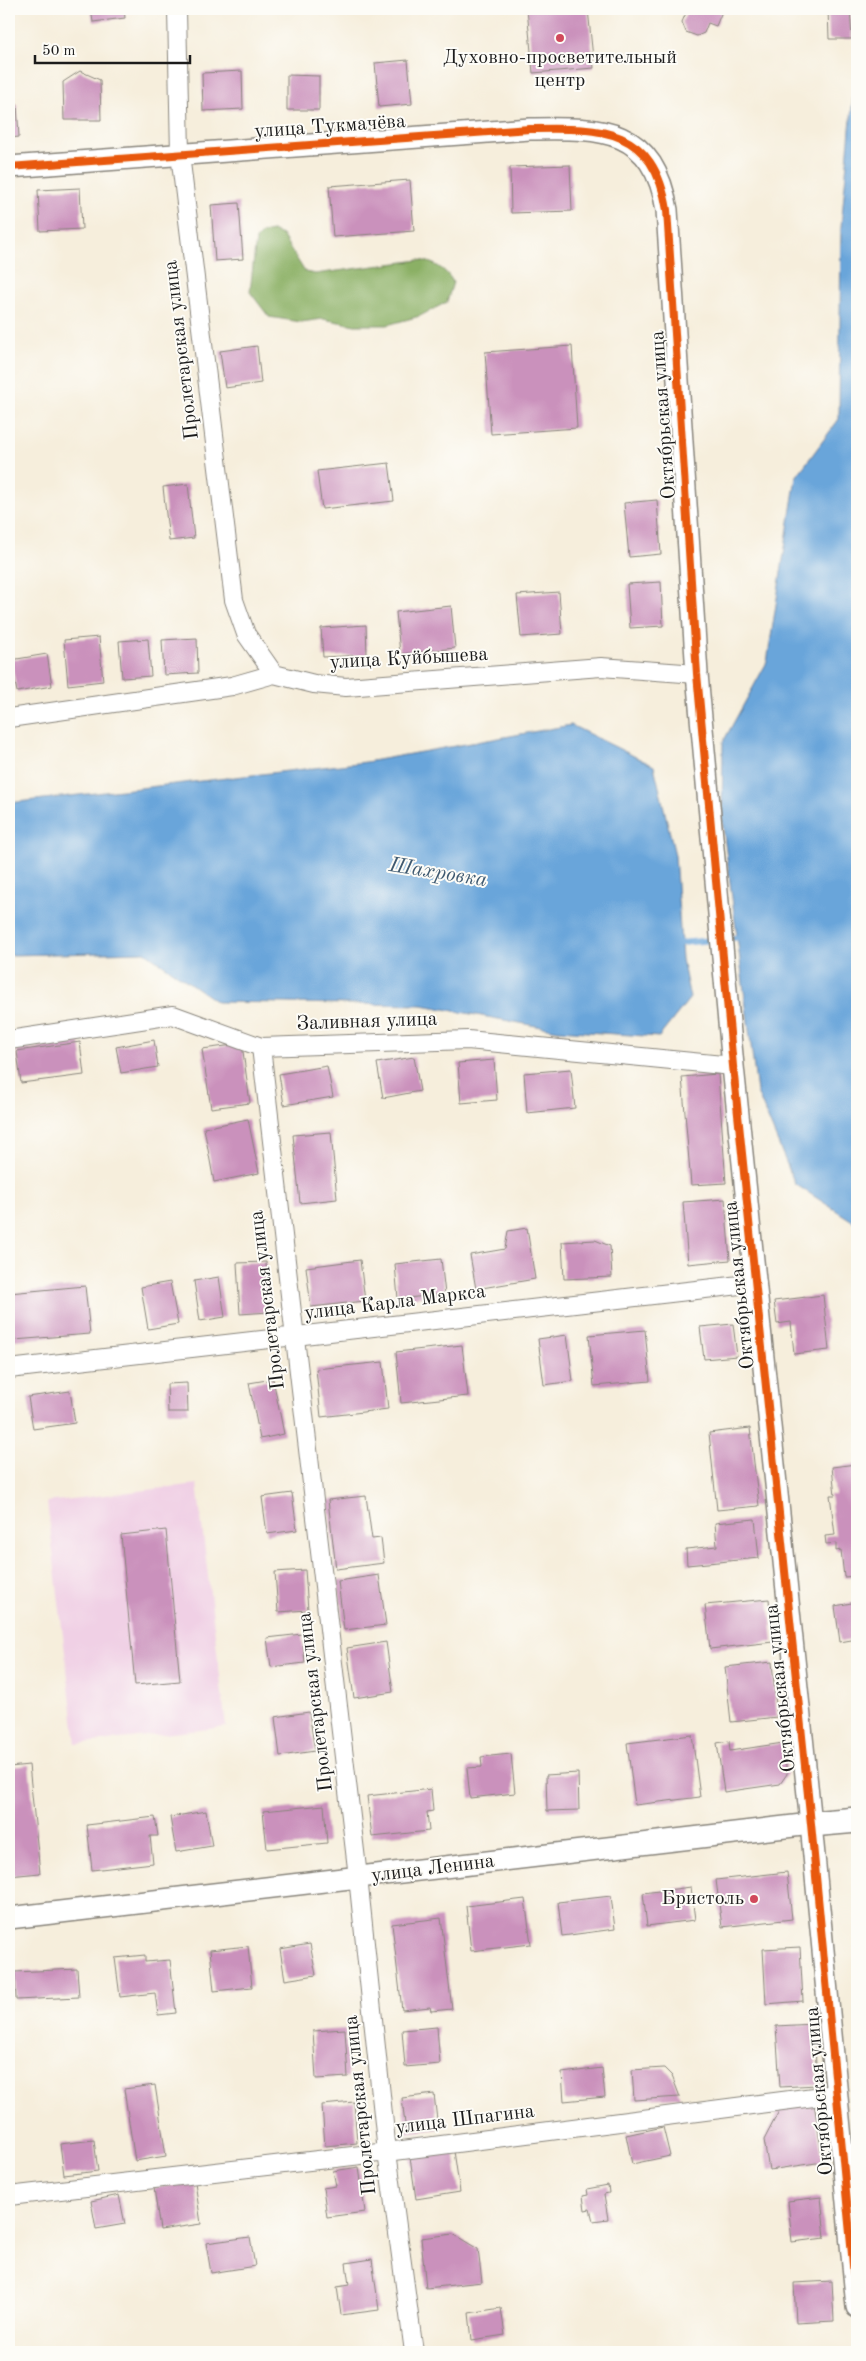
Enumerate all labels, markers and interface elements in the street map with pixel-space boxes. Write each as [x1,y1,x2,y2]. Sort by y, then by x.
scale bar [35,32,190,64]
marker: Духовно-просветительный центр [554,32,566,44]
text: 50 m [42,44,76,59]
place label: Духовно-просветительный центр [443,48,677,91]
street label: улица Тукмачёва [254,112,407,142]
street label: Пролетарская улица [161,259,203,441]
street label: Октябрьская улица [648,330,680,500]
street label: улица Куйбышева [329,645,489,673]
water label: Шахровка [386,855,489,891]
street label: Заливная улица [296,1010,438,1034]
street label: Октябрьская улица [721,1200,759,1370]
street label: Пролетарская улица [247,1209,289,1391]
street label: улица Карла Маркса [303,1282,487,1324]
street label: Октябрьская улица [762,1603,800,1773]
street label: Пролетарская улица [295,1611,337,1793]
street label: улица Ленина [370,1851,496,1886]
place label: Бристоль [661,1889,744,1909]
marker: Бристоль [748,1893,760,1905]
street label: Октябрьская улица [803,2006,837,2176]
street label: Пролетарская улица [342,2014,380,2196]
street label: улица Шпагина [394,2102,536,2138]

